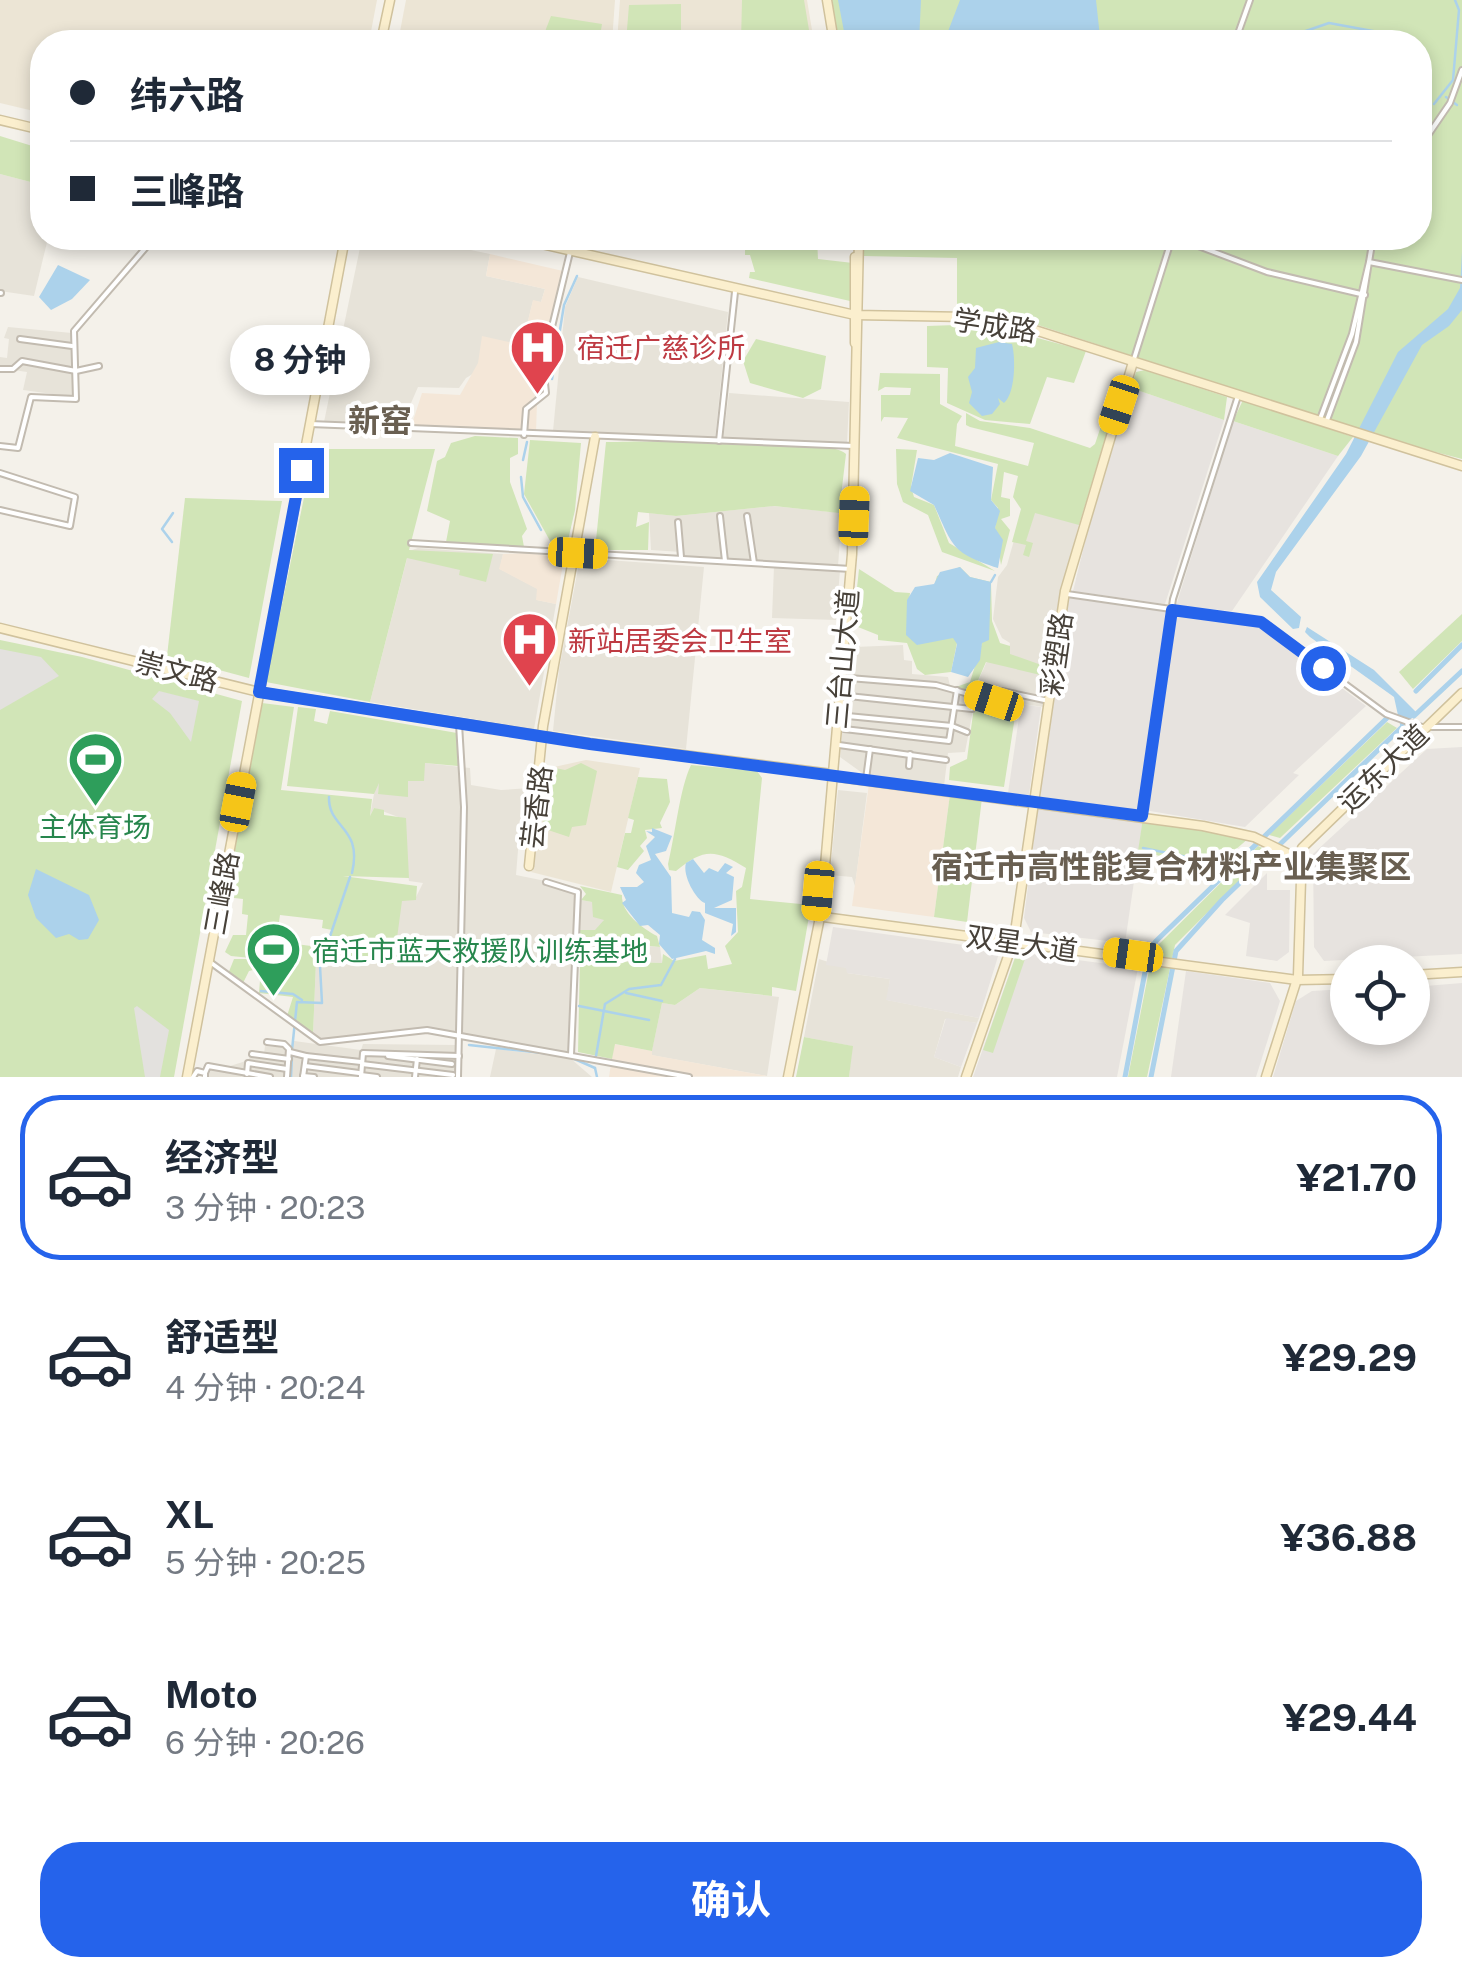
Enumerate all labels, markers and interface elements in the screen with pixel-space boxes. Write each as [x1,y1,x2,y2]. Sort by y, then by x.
text: 纬六路 [130,73,244,118]
text: 三峰路 [130,169,244,214]
street label: 学成路 [951,302,1039,348]
hospital icon: 宿迁广慈诊所 [508,317,568,396]
callout: 8 分钟 [231,325,371,395]
place label: 宿迁广慈诊所 [577,331,745,364]
text: 8 分钟 [254,341,346,378]
car [1095,372,1143,438]
district label: 新窑 [348,402,412,439]
route end [279,448,324,493]
car [838,485,870,547]
car [547,536,609,570]
street label: 三台山大道 [819,588,865,730]
hospital icon: 新站居委会卫生室 [499,610,559,689]
street label: 彩塑路 [1034,610,1078,698]
place label: 新站居委会卫生室 [568,624,792,657]
street label: 崇文路 [132,644,222,698]
route start [1301,646,1346,691]
car [961,677,1027,725]
street label: 运东大道 [1331,717,1435,819]
sports icon: 主体育场 [65,730,125,809]
street label: 芸香路 [515,763,557,851]
car [218,770,258,834]
place label: 主体育场 [39,810,151,843]
district label: 宿迁市高性能复合材料产业集聚区 [931,848,1411,885]
street label: 三峰路 [197,849,245,937]
car [800,860,836,922]
street label: 双星大道 [964,919,1080,967]
sports icon: 宿迁市蓝天救援队训练基地 [243,920,303,999]
place label: 宿迁市蓝天救援队训练基地 [312,934,648,967]
car [1101,936,1165,974]
map controls [1330,945,1430,1045]
button: locate [1330,945,1430,1045]
icon: car [45,1133,135,1223]
text: 经济型 [165,1135,279,1180]
text: ¥21.70 [1297,1155,1417,1200]
text: 3 分钟 · 20:23 [165,1189,365,1226]
icon: car [45,1313,135,1403]
text: 舒适型 [165,1315,279,1360]
text: ¥29.29 [1283,1335,1417,1380]
text: 4 分钟 · 20:24 [165,1369,365,1406]
text: XL [165,1492,214,1537]
icon: car [45,1493,135,1583]
text: ¥36.88 [1281,1515,1417,1560]
text: 5 分钟 · 20:25 [165,1544,366,1581]
text: Moto [165,1672,258,1717]
icon: car [45,1673,135,1763]
text: ¥29.44 [1283,1695,1417,1740]
text: 6 分钟 · 20:26 [165,1724,365,1761]
button: 确认 [40,1842,1422,1957]

